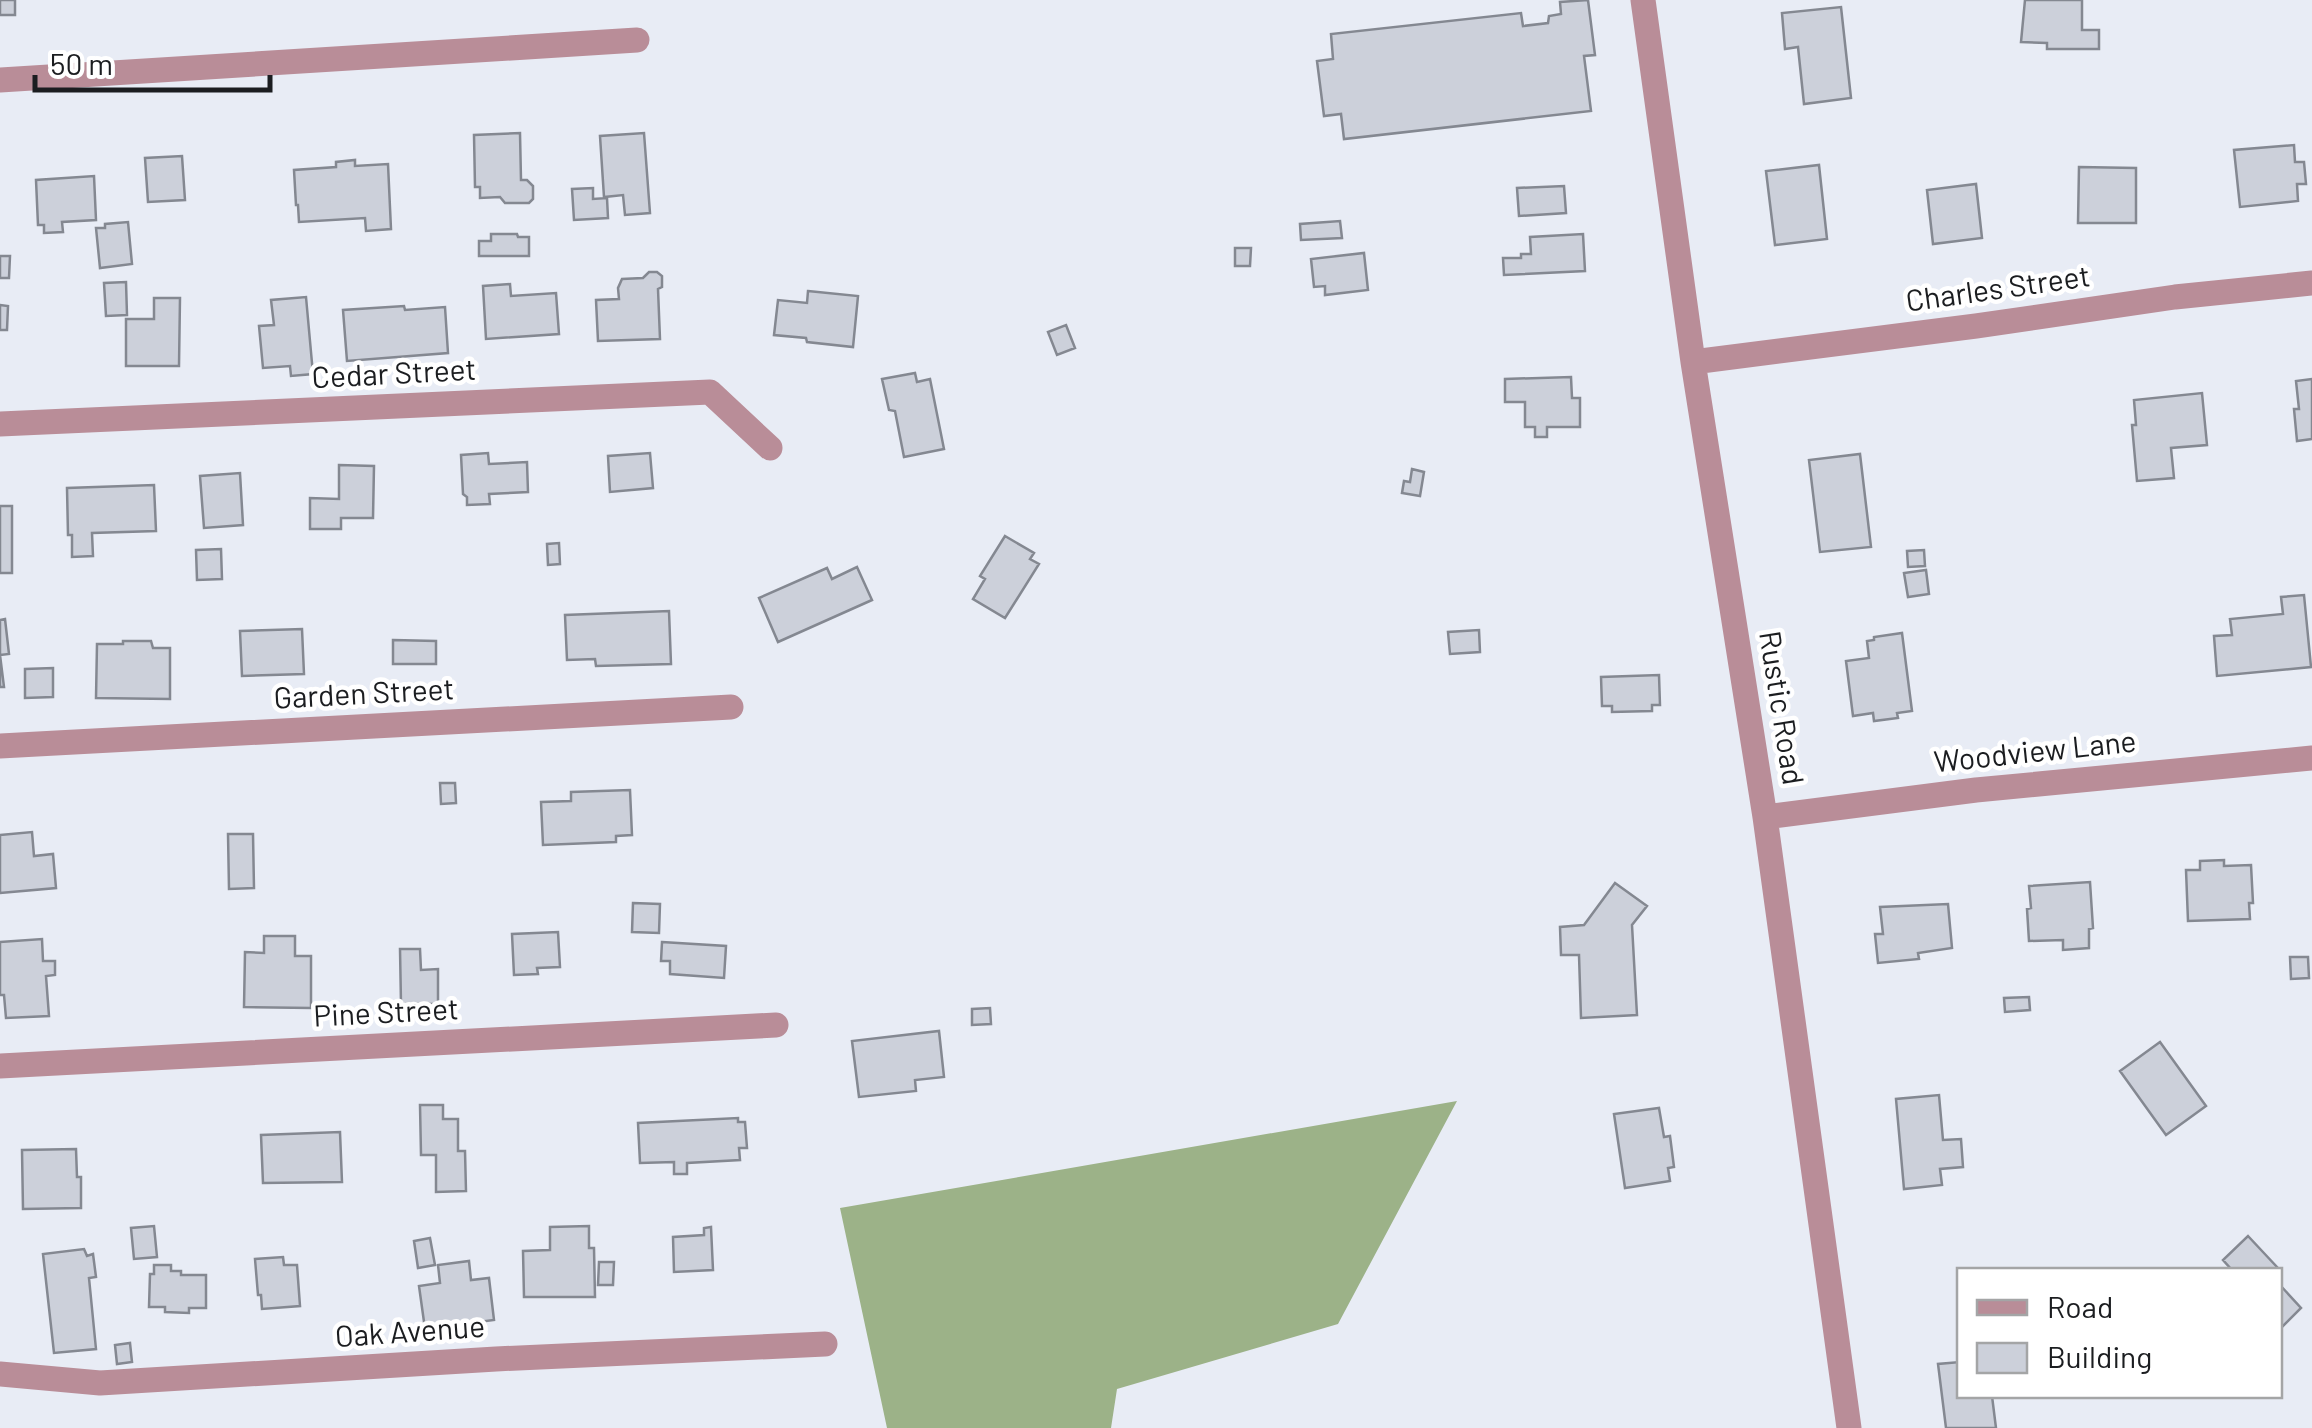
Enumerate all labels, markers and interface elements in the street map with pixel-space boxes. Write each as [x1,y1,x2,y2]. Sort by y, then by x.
scale bar [35,30,270,92]
text: 50 m [50,45,113,81]
street label: Charles Street [1903,256,2092,318]
street label: Cedar Street [311,350,477,394]
street label: Rustic Road [1753,628,1813,787]
street label: Garden Street [273,669,455,715]
street label: Woodview Lane [1932,721,2138,779]
street label: Pine Street [312,989,459,1033]
legend [1957,1268,2282,1398]
text: Road [2047,1288,2113,1324]
street label: Oak Avenue [334,1307,486,1353]
text: Building [2047,1338,2152,1374]

